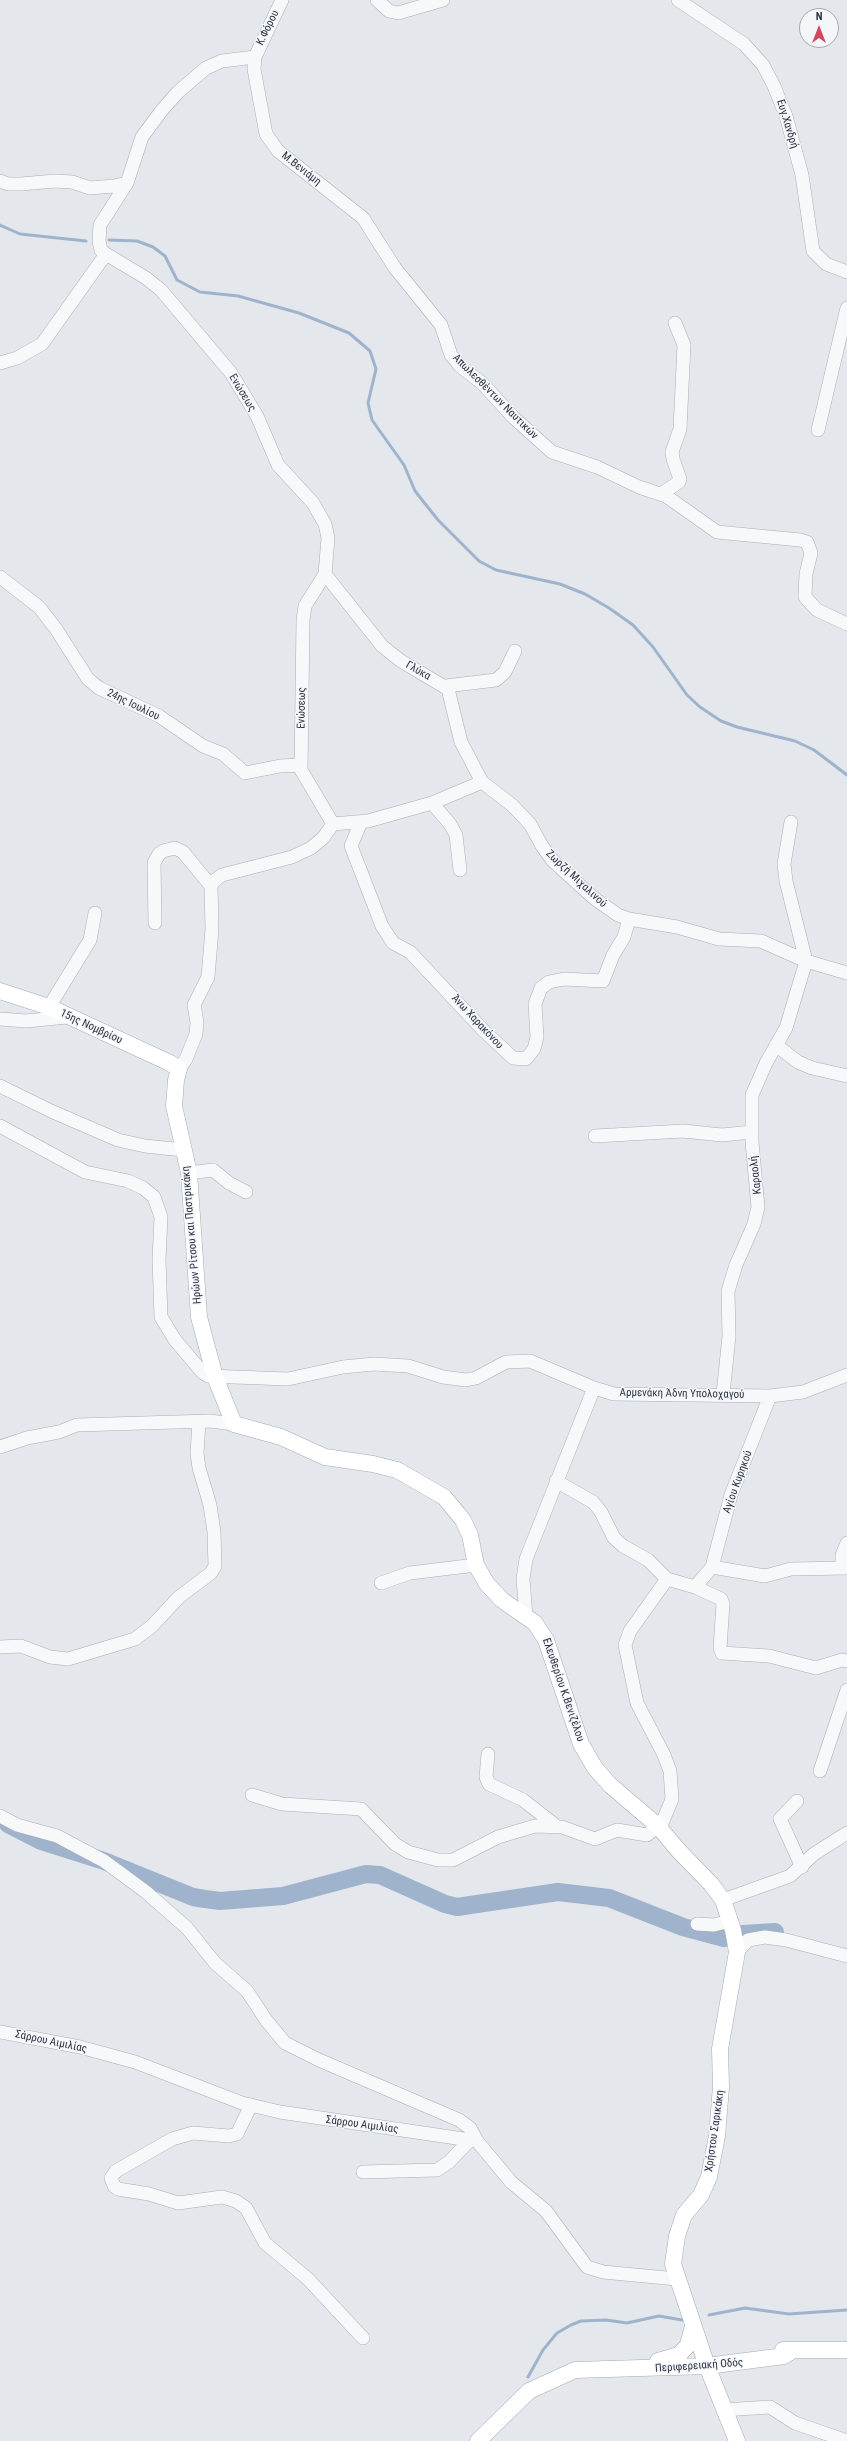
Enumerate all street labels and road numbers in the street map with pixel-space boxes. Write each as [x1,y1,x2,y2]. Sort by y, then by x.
street label: Κ.Φόρου [254,8,282,48]
street label: Ευγ.Χανδρή [773,98,801,150]
street label: Μ.Βενιάμη [279,149,323,189]
street label: Απωλεσθέντων Ναυτικών [450,352,540,442]
street label: Ενώσεως [226,372,258,414]
street label: Γλύκα [403,659,433,683]
street label: 24ης Ιουλίου [104,687,162,723]
street label: Ενώσεως [295,687,309,729]
street label: Ζωρζή Μιχαλινού [543,847,609,911]
street label: Άνω Χαρακόνου [448,992,506,1052]
street label: 15ης Νομβρίου [58,1007,124,1047]
street label: Καραολή [747,1155,765,1195]
street label: Ηρώων Ρίτσου και Παστρικάκη [179,1166,205,1304]
street label: Αρμενάκη Άδνη Υπολοχαγού [620,1386,744,1402]
street label: Αγίου Κυρηκού [721,1449,755,1515]
street label: Ελευθερίου Κ.Βενιζέλου [539,1637,587,1743]
street label: Σάρρου Αιμιλίας [14,2028,88,2056]
street label: Χρήστου Σαρικάκη [703,2089,727,2173]
street label: Σάρρου Αιμιλίας [325,2113,399,2137]
street label: Περιφερειακή Οδός [655,2356,743,2376]

